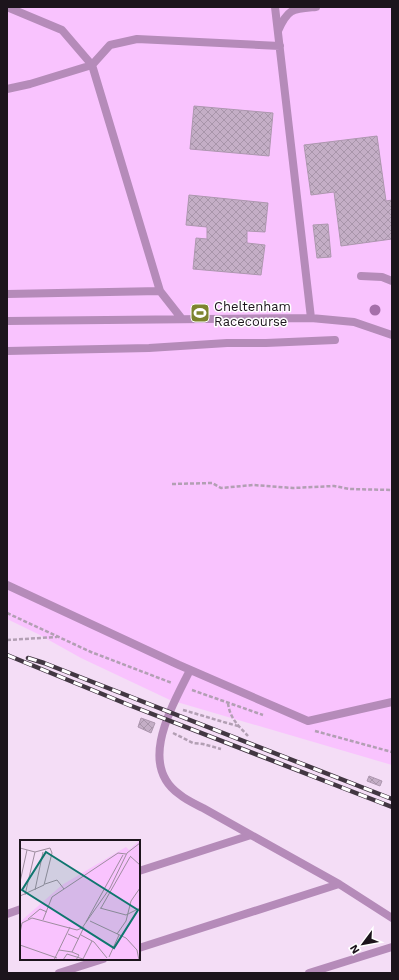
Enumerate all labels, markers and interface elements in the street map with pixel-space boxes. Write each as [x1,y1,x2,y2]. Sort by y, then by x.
place label: Cheltenham Racecourse [214,299,291,329]
sports icon: Cheltenham Racecourse [189,302,211,324]
inset map [20,840,140,960]
north arrow [343,924,383,964]
text: N [347,942,363,956]

